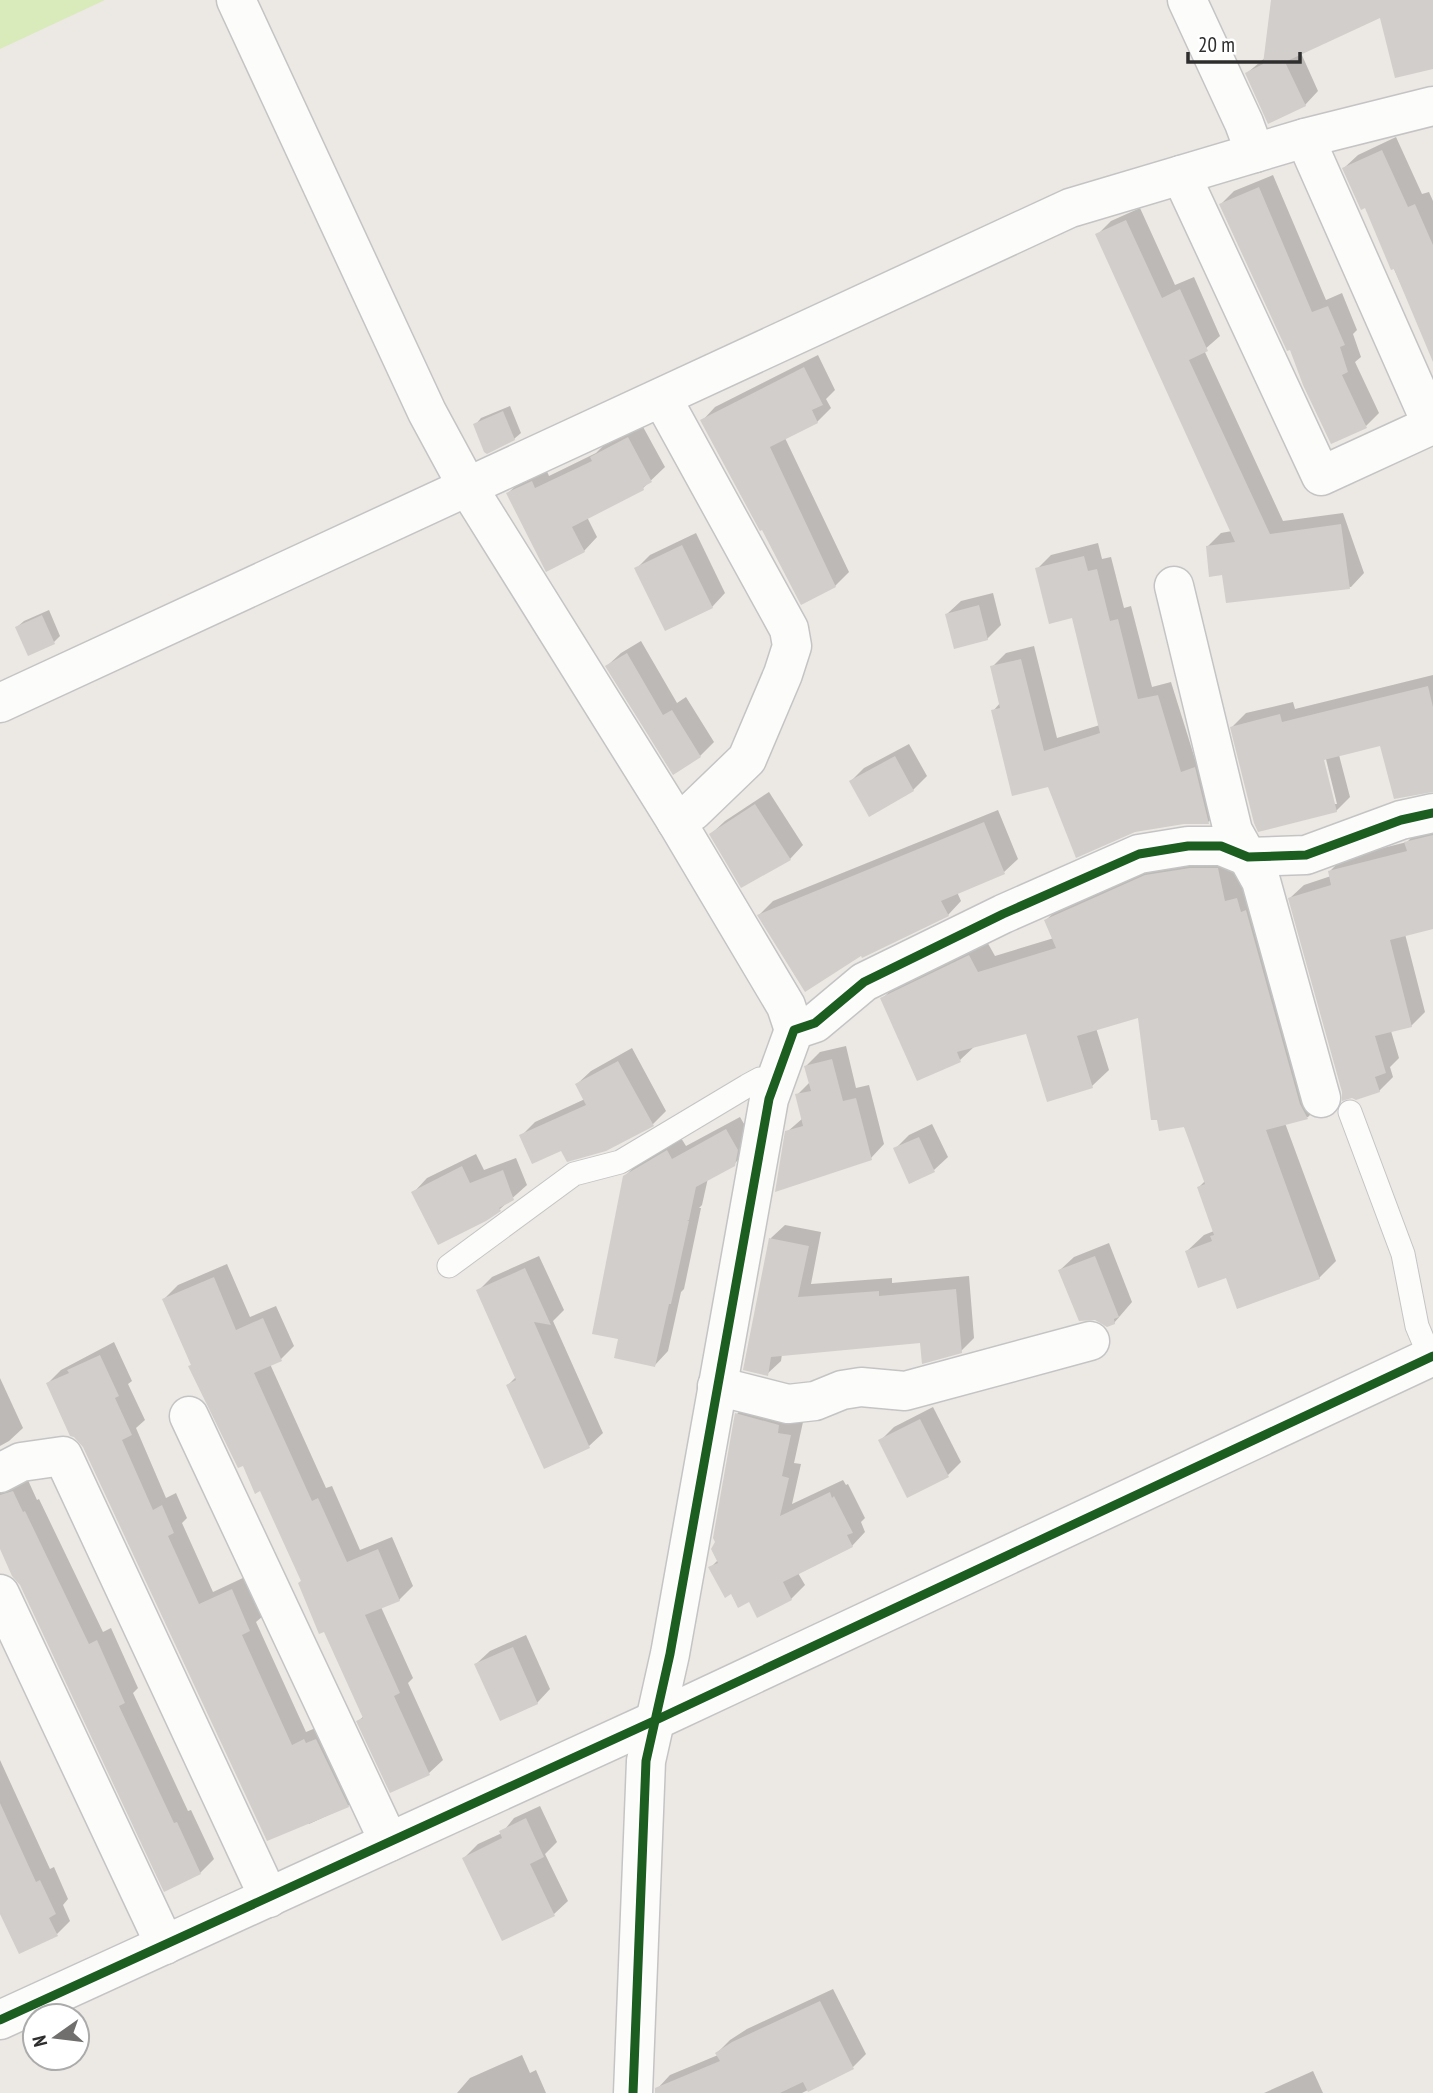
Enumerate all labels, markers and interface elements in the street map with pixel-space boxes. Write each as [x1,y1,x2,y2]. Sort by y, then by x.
scale bar [1188,21,1300,65]
text: 20 m [1198,31,1235,58]
north arrow [21,2002,91,2072]
text: N [27,2033,52,2049]

